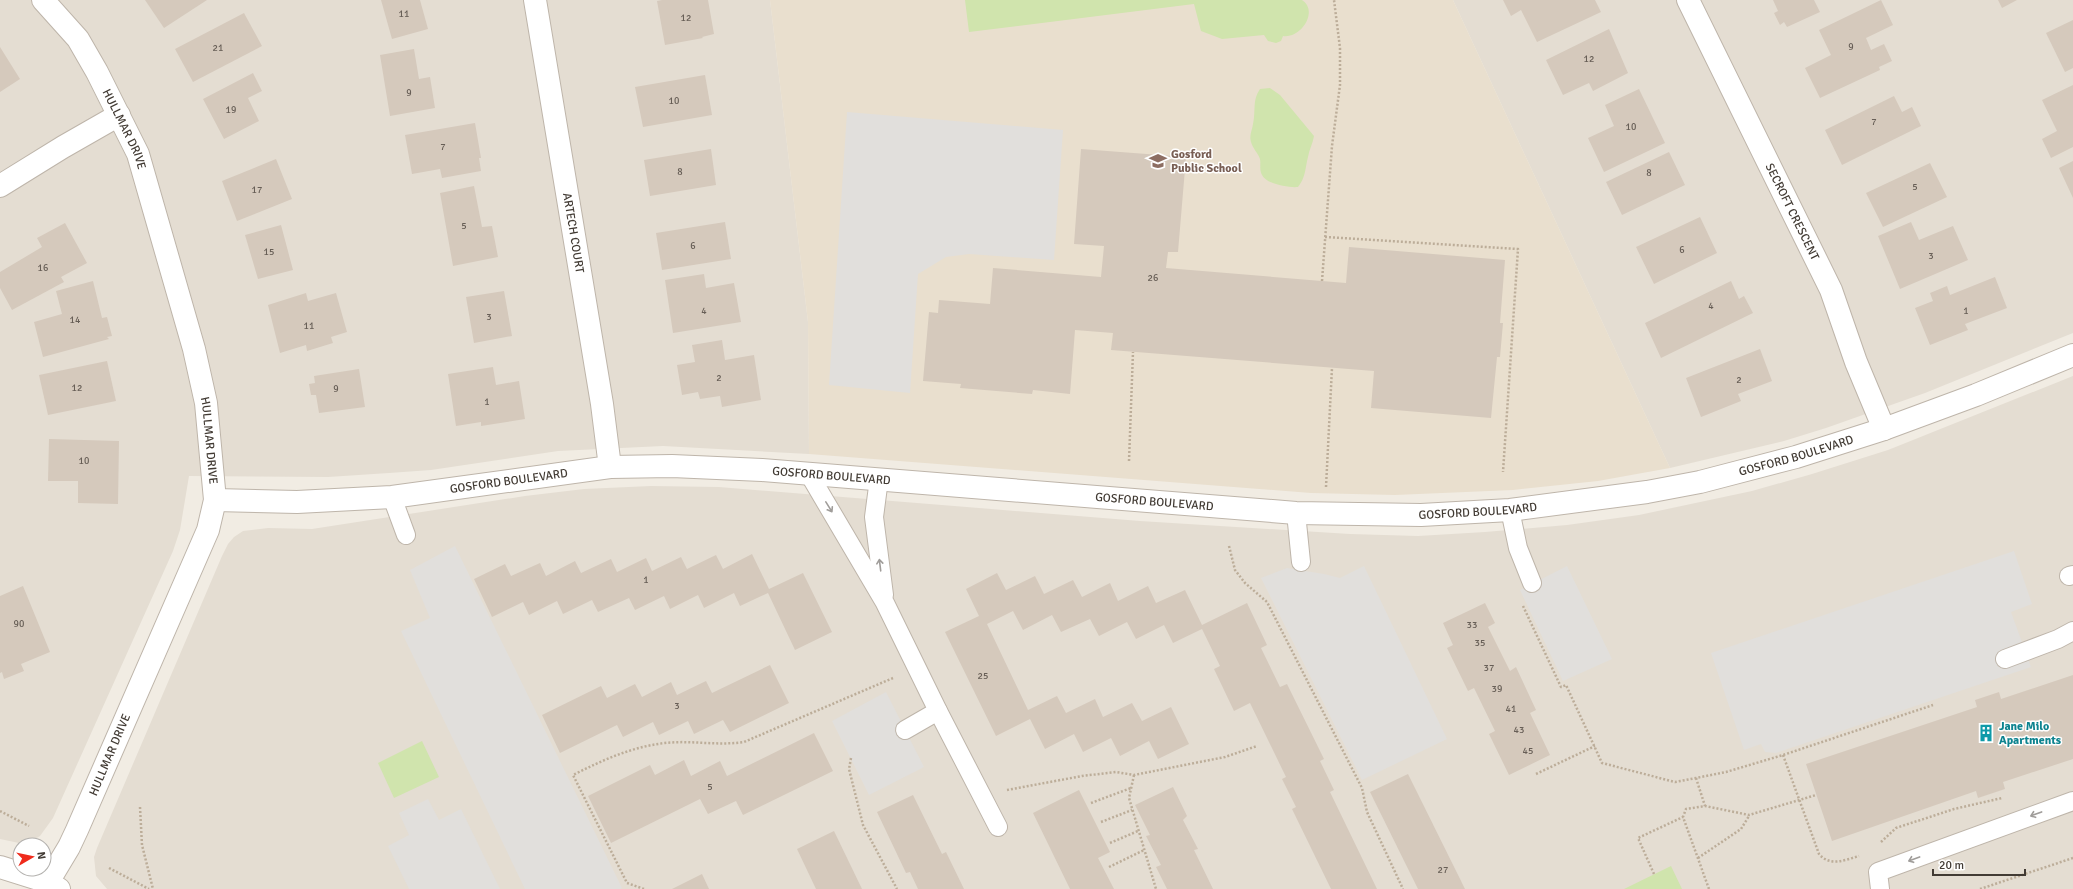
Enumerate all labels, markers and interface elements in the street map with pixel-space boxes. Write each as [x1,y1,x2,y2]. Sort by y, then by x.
house number: 11 [399,8,409,20]
house number: 12 [681,12,691,24]
house number: 9 [1848,41,1854,53]
house number: 21 [213,42,223,54]
house number: 12 [1584,53,1594,65]
street label: HULLMAR DRIVE [99,86,150,171]
house number: 9 [406,87,412,99]
house number: 10 [669,95,679,107]
house number: 19 [226,104,236,116]
house number: 7 [1871,116,1877,128]
house number: 10 [1626,121,1636,133]
house number: 7 [440,141,446,153]
place label: Gosford Public School [1171,147,1242,176]
school or university icon: Gosford Public School [1148,151,1168,171]
street label: SECROFT CRESCENT [1762,161,1823,263]
house number: 8 [677,166,683,178]
house number: 8 [1646,167,1652,179]
house number: 5 [1912,181,1918,193]
house number: 17 [252,184,262,196]
street label: ARTECH COURT [560,192,588,274]
house number: 5 [461,220,467,232]
house number: 6 [690,240,696,252]
house number: 6 [1679,244,1685,256]
house number: 15 [264,246,274,258]
house number: 3 [1928,250,1934,262]
house number: 16 [38,262,48,274]
house number: 26 [1148,272,1158,284]
house number: 4 [1708,300,1714,312]
house number: 4 [701,305,707,317]
house number: 1 [1963,305,1969,317]
house number: 3 [486,311,492,323]
house number: 14 [70,314,81,326]
house number: 11 [304,320,314,332]
house number: 2 [716,372,722,384]
house number: 2 [1736,374,1742,386]
house number: 12 [72,382,82,394]
house number: 9 [333,383,339,395]
street label: HULLMAR DRIVE [197,395,221,485]
house number: 1 [484,396,490,408]
street label: GOSFORD BOULEVARD [1737,432,1856,479]
house number: 10 [79,455,89,467]
street label: GOSFORD BOULEVARD [772,463,891,488]
street label: GOSFORD BOULEVARD [449,465,569,496]
street label: GOSFORD BOULEVARD [1095,489,1214,514]
street label: GOSFORD BOULEVARD [1418,499,1538,523]
one-way arrow [826,501,834,513]
one-way arrow [876,559,884,572]
house number: 1 [643,574,649,586]
house number: 90 [14,618,24,630]
house number: 33 [1467,619,1477,631]
house number: 35 [1475,637,1485,649]
house number: 37 [1484,662,1494,674]
house number: 25 [978,670,988,682]
house number: 39 [1492,683,1502,695]
house number: 3 [674,700,680,712]
house number: 41 [1506,703,1516,715]
street label: HULLMAR DRIVE [86,712,134,798]
place label: Jane Milo Apartments [1999,719,2062,748]
building icon: Jane Milo Apartments [1976,723,1996,743]
house number: 43 [1514,724,1524,736]
house number: 45 [1523,745,1533,757]
house number: 5 [707,781,713,793]
one-way arrow [2031,811,2043,819]
north arrow [12,837,52,877]
text: N [34,851,48,860]
scale bar [1933,851,2025,877]
one-way arrow [1908,856,1921,863]
text: 20 m [1939,858,1964,873]
house number: 27 [1438,864,1448,876]

